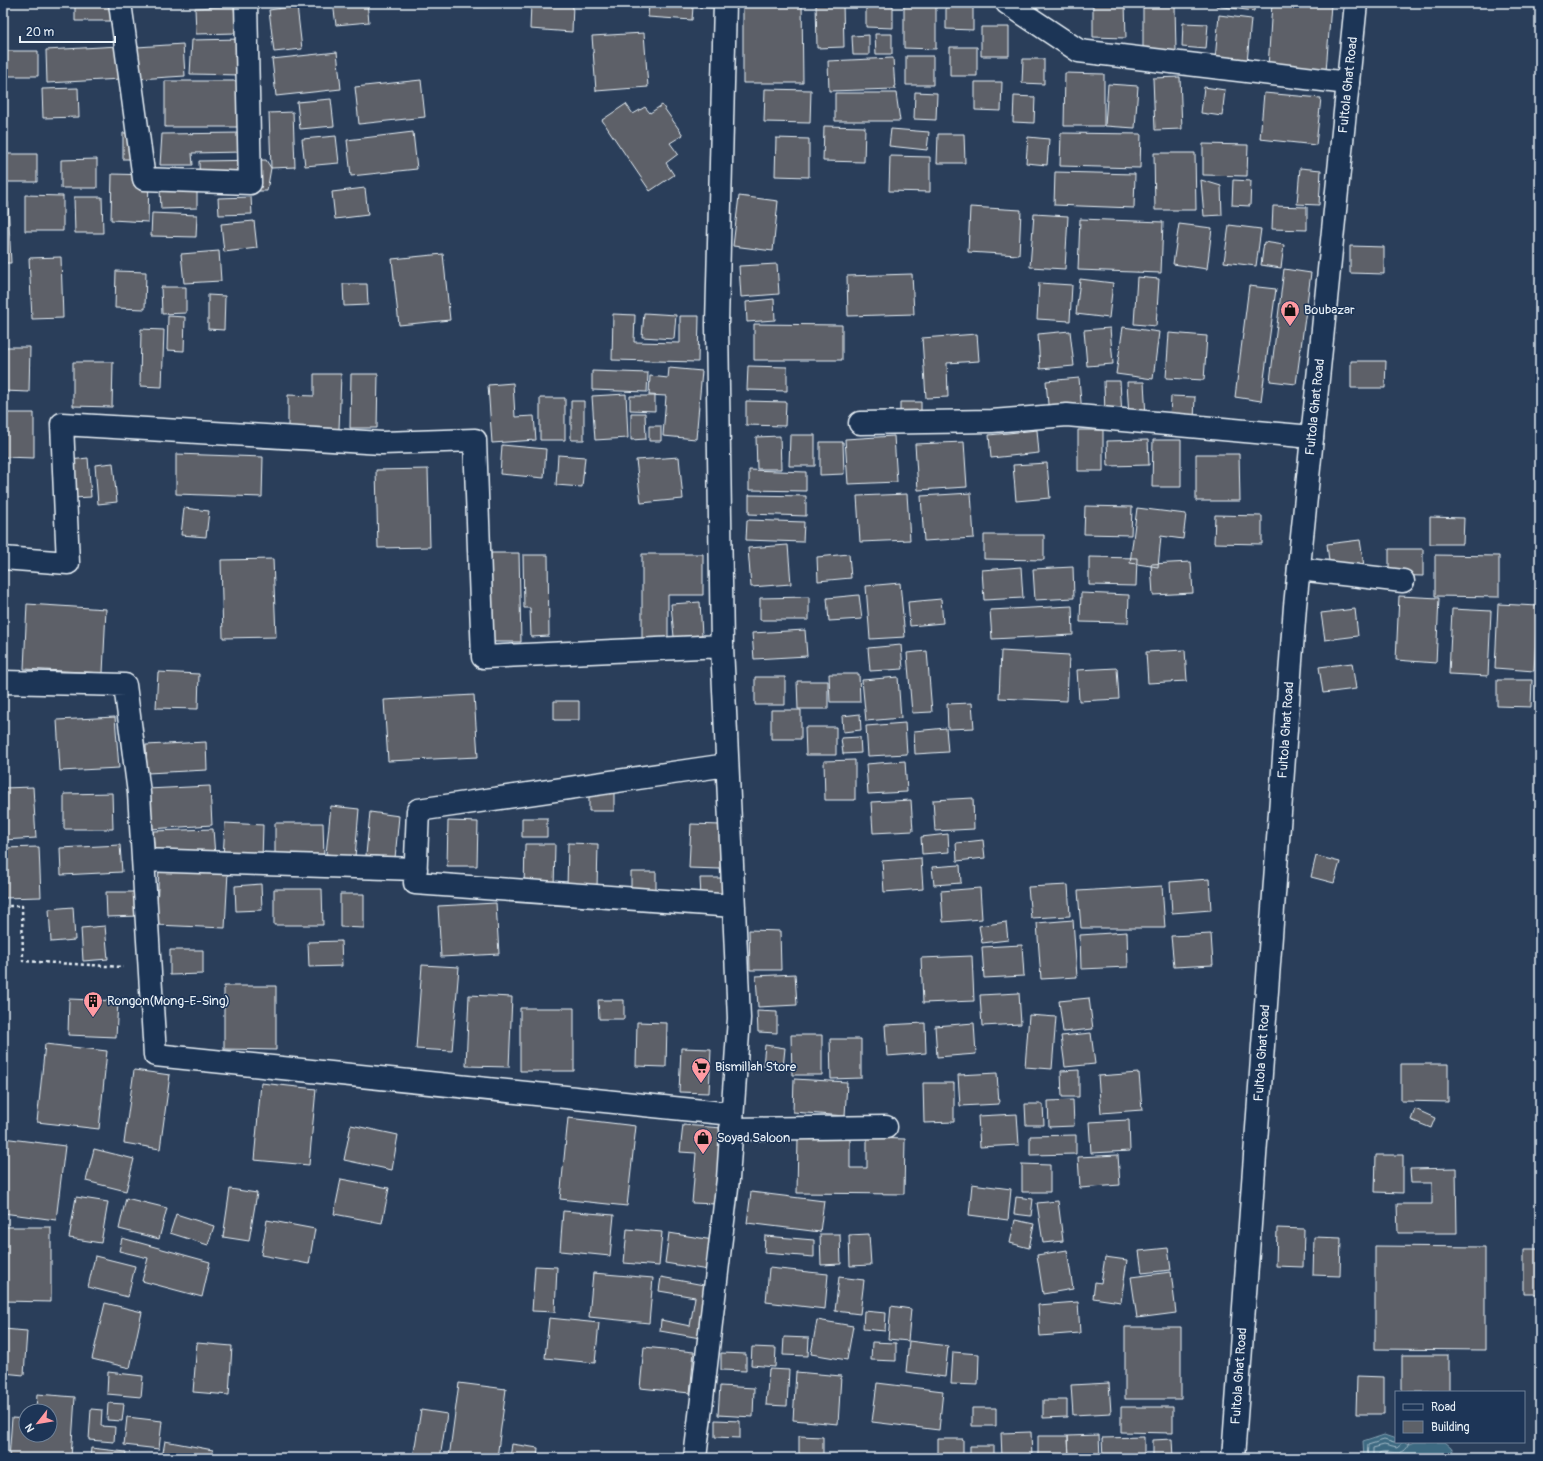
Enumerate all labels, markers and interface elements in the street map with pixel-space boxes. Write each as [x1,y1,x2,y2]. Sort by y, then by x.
scale bar [20,18,115,44]
text: 20 m [26,25,55,40]
street label: Fultola Ghat Road [1335,36,1361,134]
shop icon: Boubazar [1279,299,1301,327]
place label: Boubazar [1304,302,1355,318]
street label: Fultola Ghat Road [1302,358,1328,456]
street label: Fultola Ghat Road [1275,681,1297,779]
building icon: Rongon(Mong-E-Sing) [82,990,104,1018]
place label: Rongon(Mong-E-Sing) [107,993,230,1009]
street label: Fultola Ghat Road [1251,1004,1273,1102]
supermarket icon: Bismillah Store [690,1056,712,1084]
place label: Bismillah Store [715,1059,797,1075]
shop icon: Soyad Saloon [692,1127,714,1155]
place label: Soyad Saloon [717,1130,790,1146]
street label: Fultola Ghat Road [1228,1327,1250,1425]
legend [1395,1391,1525,1443]
text: Road [1431,1400,1456,1415]
north arrow [18,1403,58,1443]
text: Building [1431,1420,1470,1435]
text: N [22,1421,37,1434]

